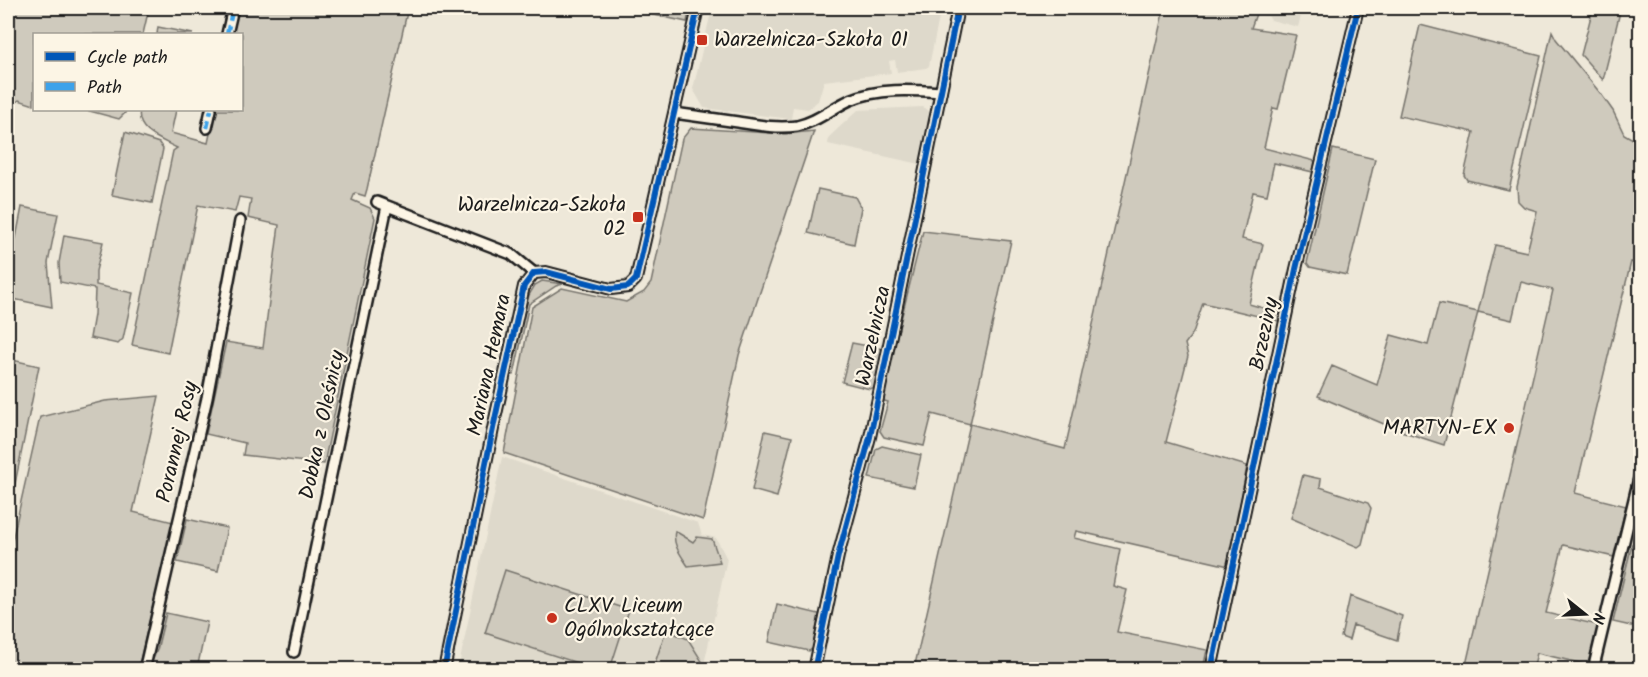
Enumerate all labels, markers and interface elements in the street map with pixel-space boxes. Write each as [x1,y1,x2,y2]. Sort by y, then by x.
place label: Warzelnicza-Szkoła 01 [714,24,908,57]
legend [33,33,243,111]
marker: Warzelnicza-Szkoła 01 [695,33,709,47]
text: Cycle path [87,44,168,73]
text: Path [87,74,122,103]
place label: Warzelnicza-Szkoła 02 [457,189,626,246]
marker: Warzelnicza-Szkoła 02 [631,210,645,224]
street label: Warzelnicza [847,283,901,389]
street label: Mariana Hemara [459,291,521,439]
street label: Brzeziny [1241,294,1289,374]
street label: Dobka z Oleśnicy [291,347,355,503]
street label: Porannej Rosy [148,378,208,506]
place label: MARTYN-EX [1383,412,1498,445]
marker: MARTYN-EX [1502,421,1516,435]
north arrow [1555,584,1615,644]
place label: CLXV Liceum Ogólnokształcące [564,590,714,647]
text: N [1584,610,1611,627]
marker: CLXV Liceum Ogólnokształcące [545,611,559,625]

